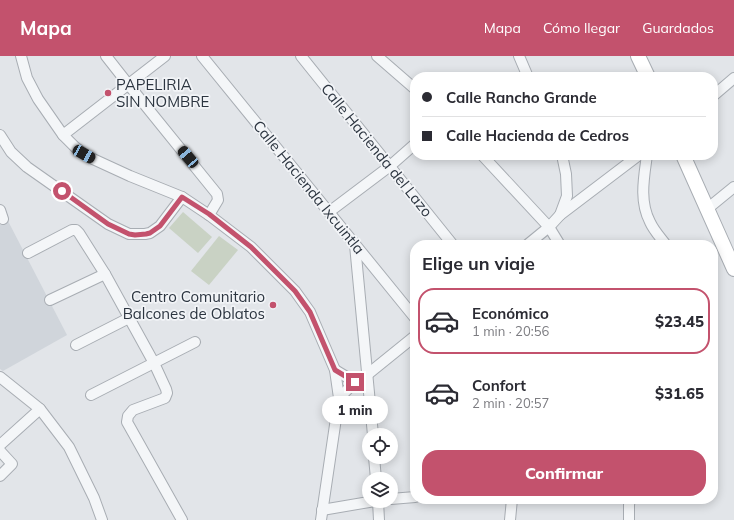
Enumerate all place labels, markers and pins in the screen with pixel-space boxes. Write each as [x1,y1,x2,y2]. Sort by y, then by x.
place label: PAPELIRIA SIN NOMBRE [116,75,210,111]
marker: PAPELIRIA SIN NOMBRE [103,88,113,98]
place label: Centro Comunitario Balcones de Oblatos [123,287,265,323]
marker: Centro Comunitario Balcones de Oblatos [268,300,278,310]

